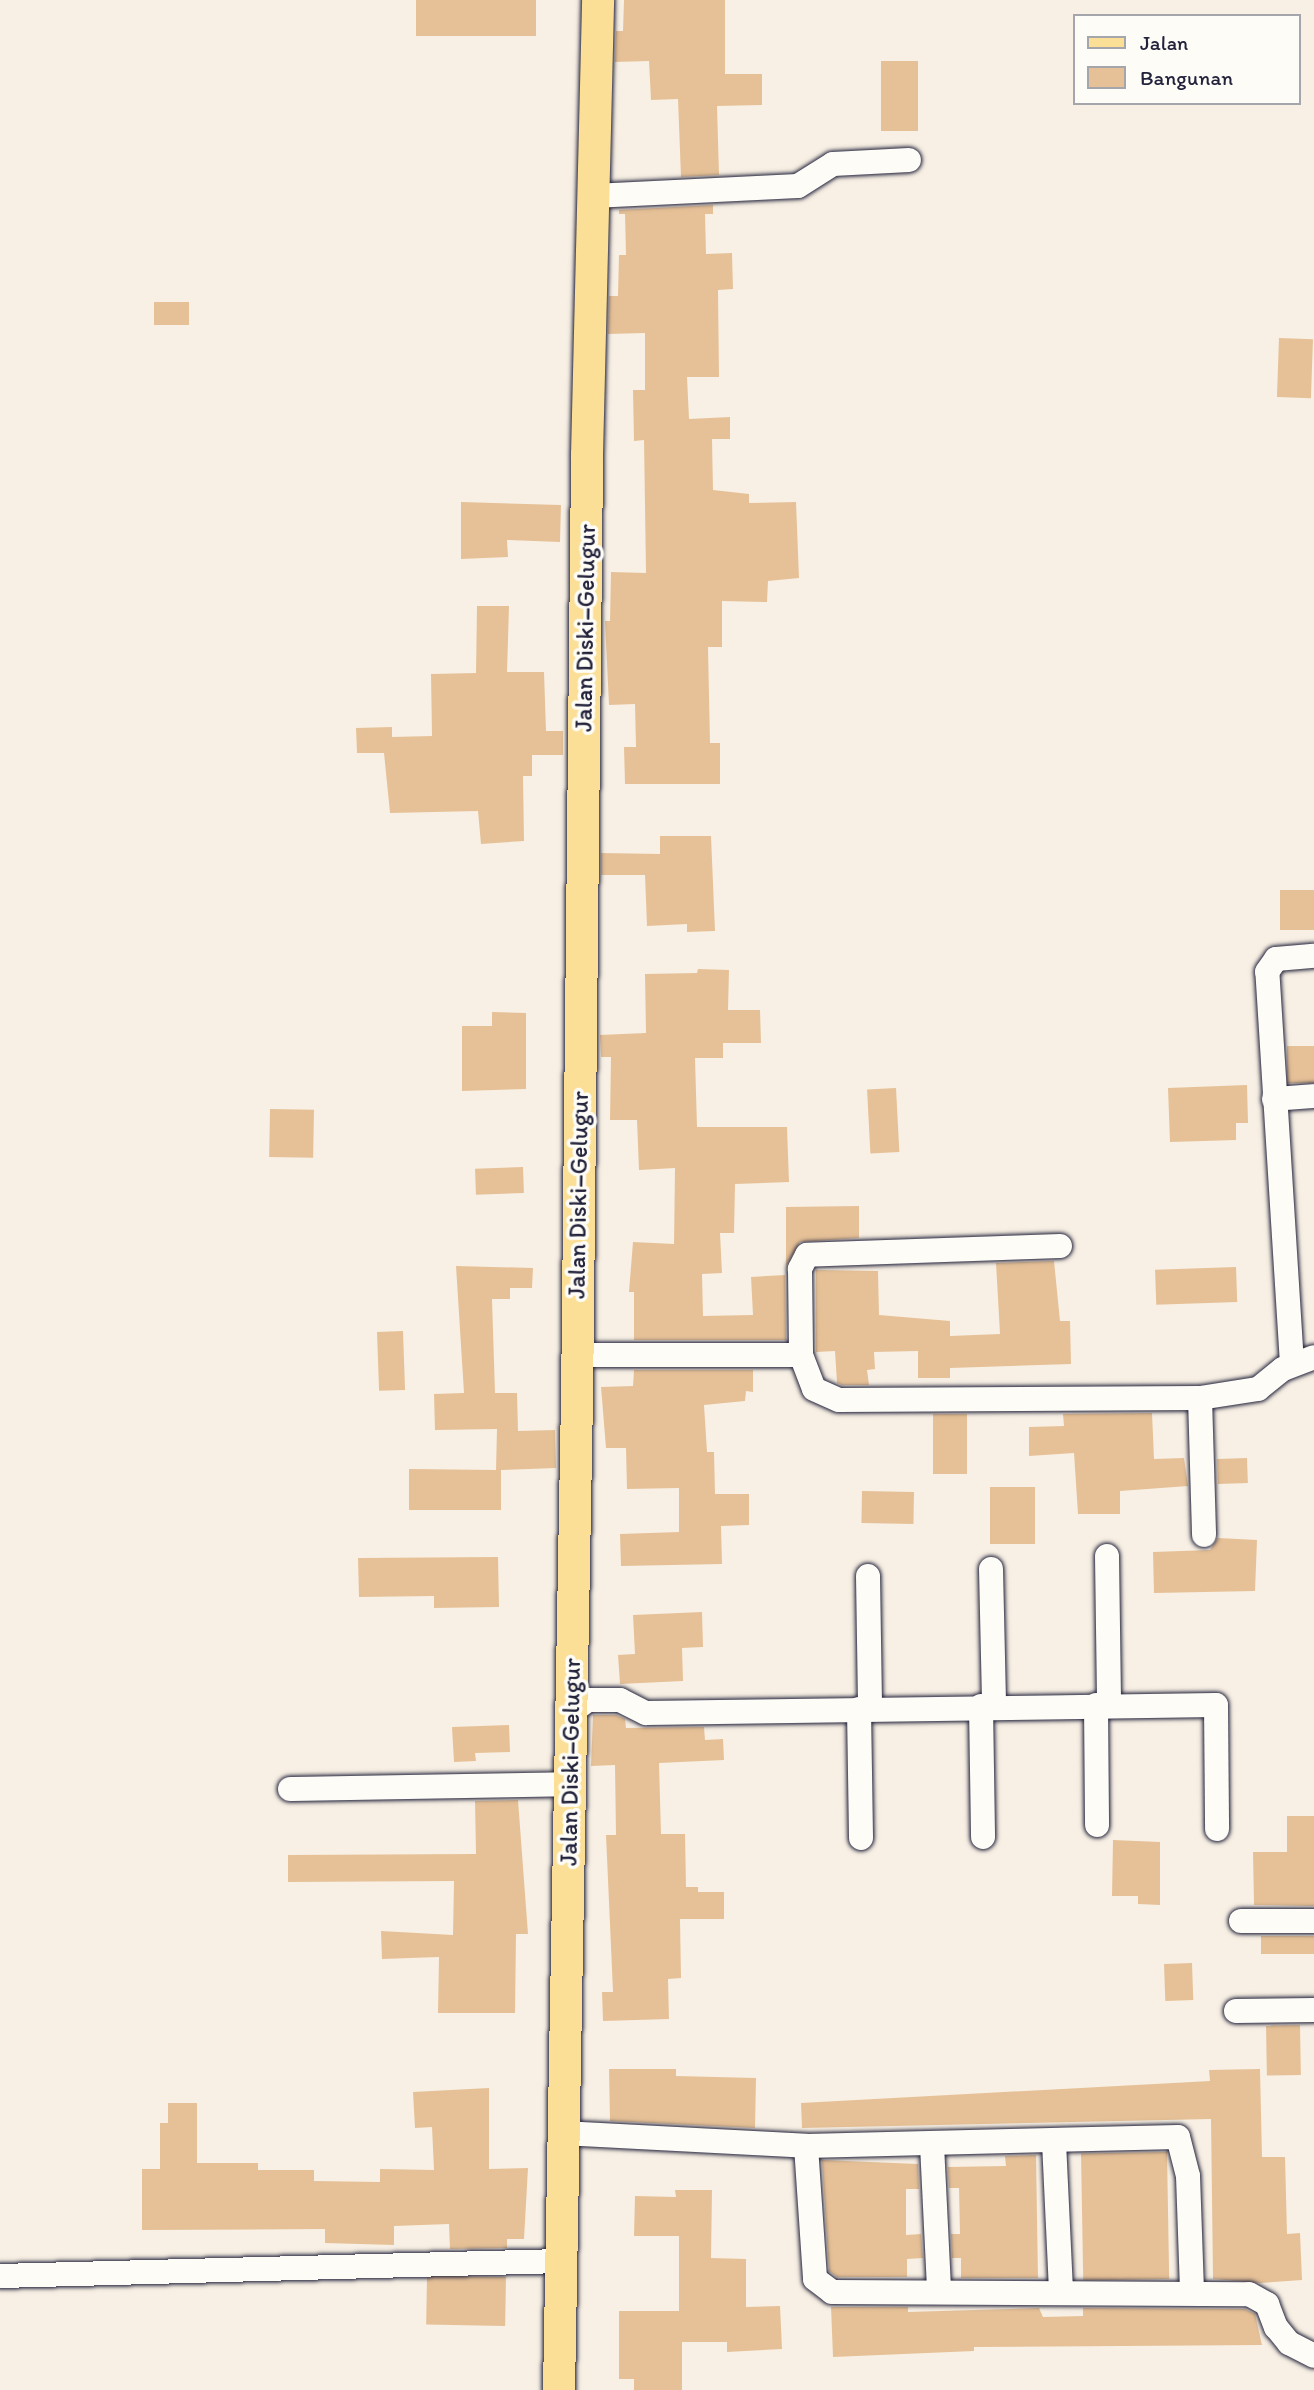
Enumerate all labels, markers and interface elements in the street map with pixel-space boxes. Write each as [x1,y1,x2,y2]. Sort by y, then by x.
legend [1072,14,1300,105]
text: Jalan [1140,30,1188,55]
text: Bangunan [1140,65,1233,90]
street label: Jalan Diski–Gelugur [569,524,601,732]
street label: Jalan Diski–Gelugur [562,1091,594,1299]
street label: Jalan Diski–Gelugur [554,1658,586,1866]

